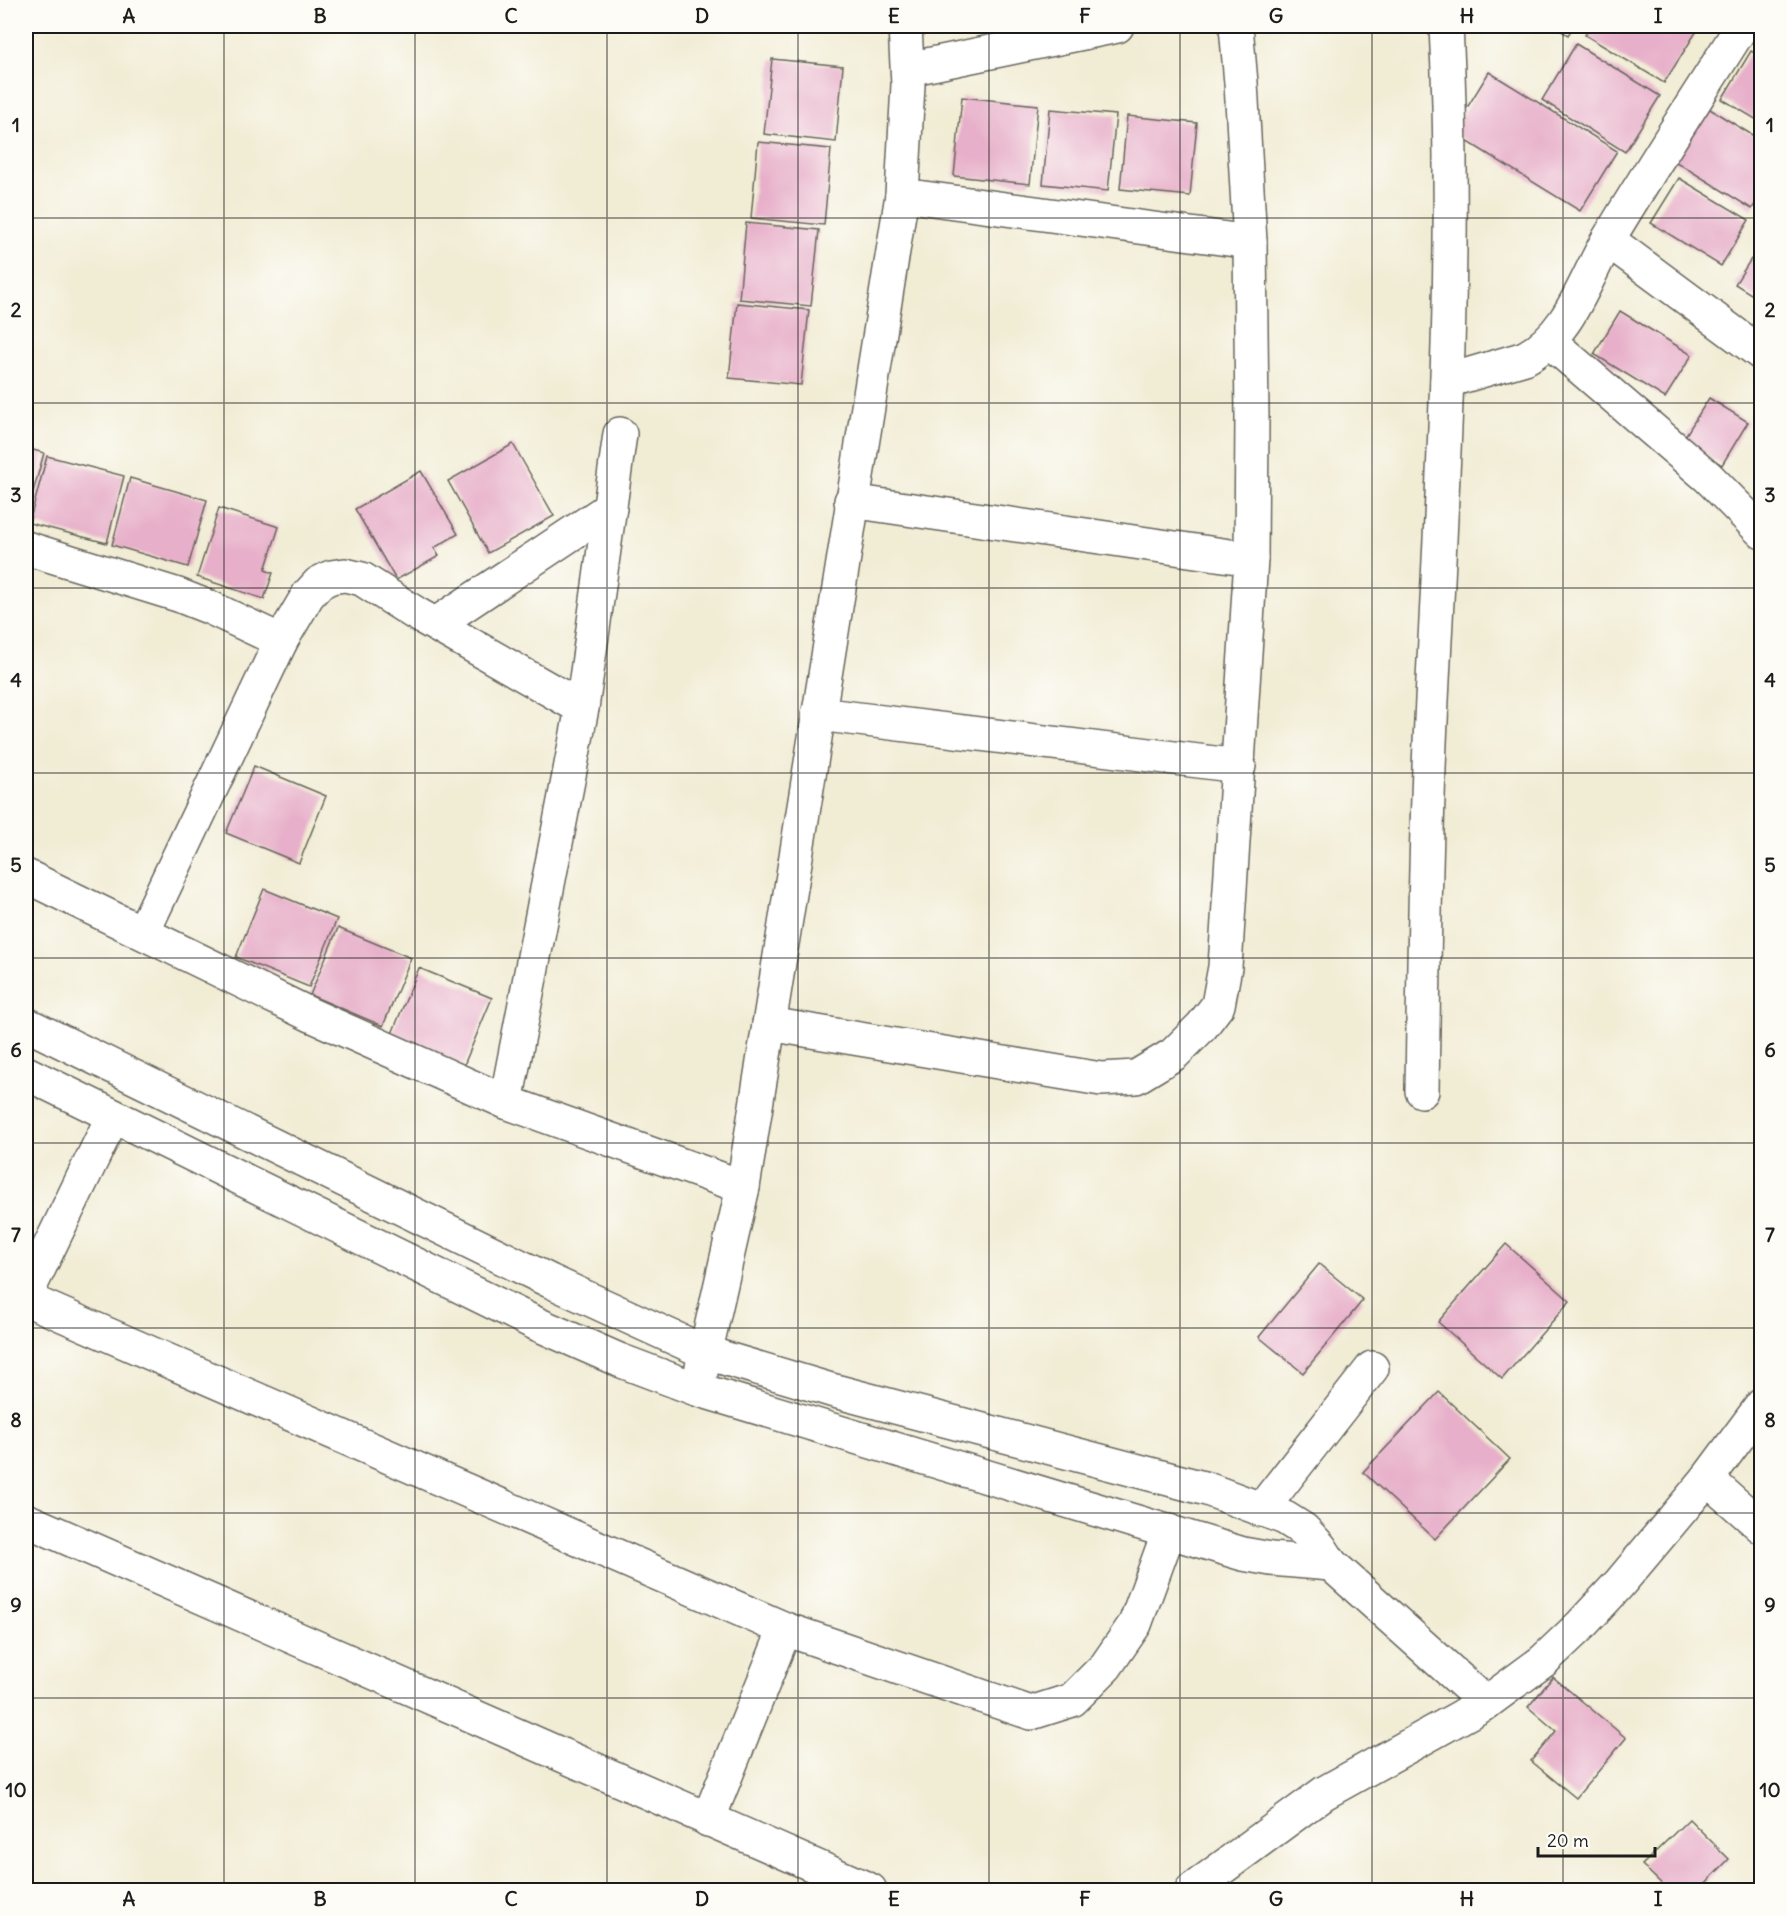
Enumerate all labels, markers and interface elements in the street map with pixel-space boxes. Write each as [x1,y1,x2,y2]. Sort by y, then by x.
text: A [123,3,136,28]
text: B [313,3,327,28]
text: C [504,3,518,28]
text: D [695,3,709,28]
text: E [888,3,900,28]
text: F [1079,3,1091,28]
text: G [1269,3,1283,28]
text: H [1460,3,1474,28]
text: I [1654,3,1663,28]
text: 1 [12,112,20,137]
text: 1 [1766,112,1774,137]
text: 2 [11,297,22,322]
text: 2 [1765,297,1776,322]
text: 3 [10,482,22,507]
text: 3 [1764,482,1776,507]
text: 4 [10,667,22,692]
text: 4 [1764,667,1776,692]
text: 5 [10,852,22,877]
text: 5 [1764,852,1776,877]
text: 6 [10,1037,22,1062]
text: 6 [1764,1037,1776,1062]
text: 7 [11,1222,21,1247]
text: 7 [1765,1222,1775,1247]
text: 8 [10,1407,22,1432]
text: 8 [1764,1407,1776,1432]
text: 9 [10,1592,22,1617]
text: 9 [1764,1592,1776,1617]
text: 10 [5,1777,27,1802]
text: 10 [1759,1777,1781,1802]
scale bar [1538,1820,1655,1858]
text: 20 m [1547,1829,1589,1852]
text: A [123,1886,136,1911]
text: B [313,1886,327,1911]
text: C [504,1886,518,1911]
text: D [695,1886,709,1911]
text: E [888,1886,900,1911]
text: F [1079,1886,1091,1911]
text: G [1269,1886,1283,1911]
text: H [1460,1886,1474,1911]
text: I [1654,1886,1663,1911]

